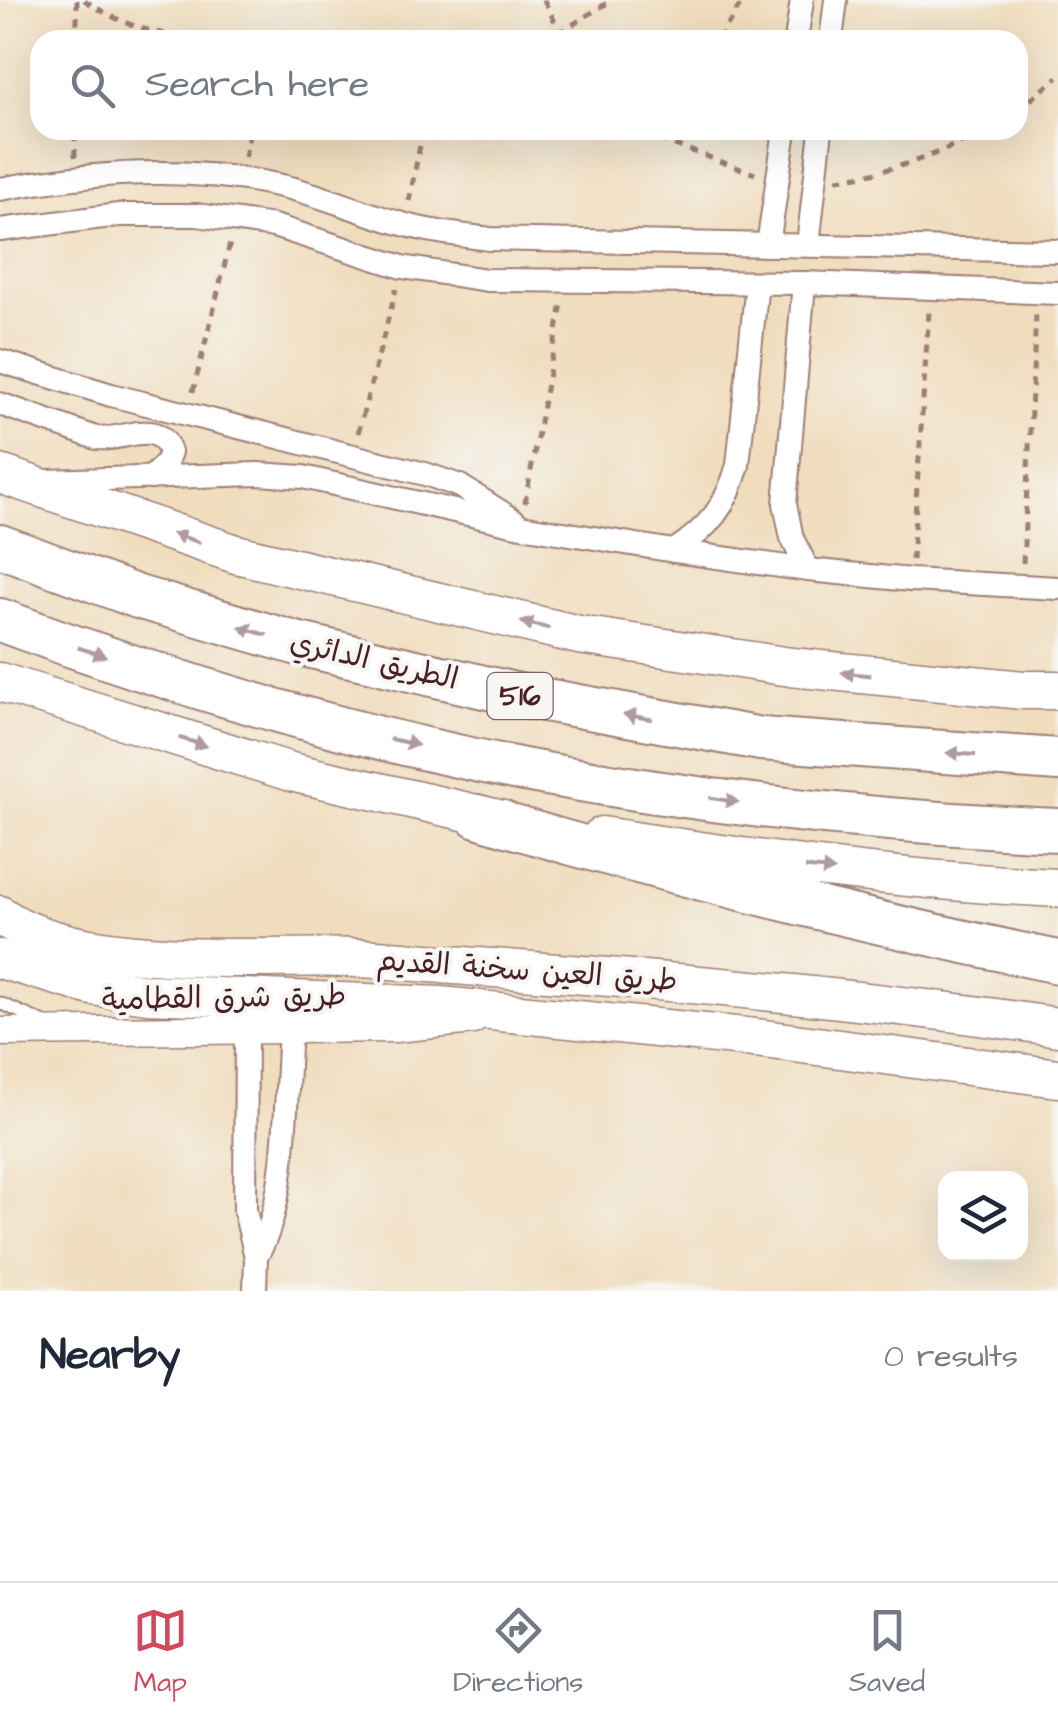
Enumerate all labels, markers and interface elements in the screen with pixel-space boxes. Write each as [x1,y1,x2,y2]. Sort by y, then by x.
search box [30,30,1028,140]
icon: search [65,58,120,113]
text: Search here [145,59,369,111]
one-way arrow [171,529,201,544]
one-way arrow [519,617,550,632]
street label: الطريق الدائري [286,621,462,701]
one-way arrow [237,623,268,638]
one-way arrow [78,645,108,660]
one-way arrow [840,665,872,681]
road number: 516 [488,673,552,719]
one-way arrow [622,709,653,724]
one-way arrow [179,735,209,750]
one-way arrow [389,735,420,751]
one-way arrow [944,746,976,762]
one-way arrow [708,793,740,808]
one-way arrow [804,861,836,877]
street label: طريق العين سخنة القديم [375,940,679,1003]
street label: طريق شرق القطامية [102,975,346,1021]
map controls [938,1171,1028,1261]
button: layers [938,1171,1028,1261]
text: Nearby [40,1327,180,1385]
text: 0 results [884,1334,1018,1379]
tab: Map [133,1603,188,1702]
tab: Directions [453,1603,583,1702]
tab: Saved [849,1603,925,1702]

